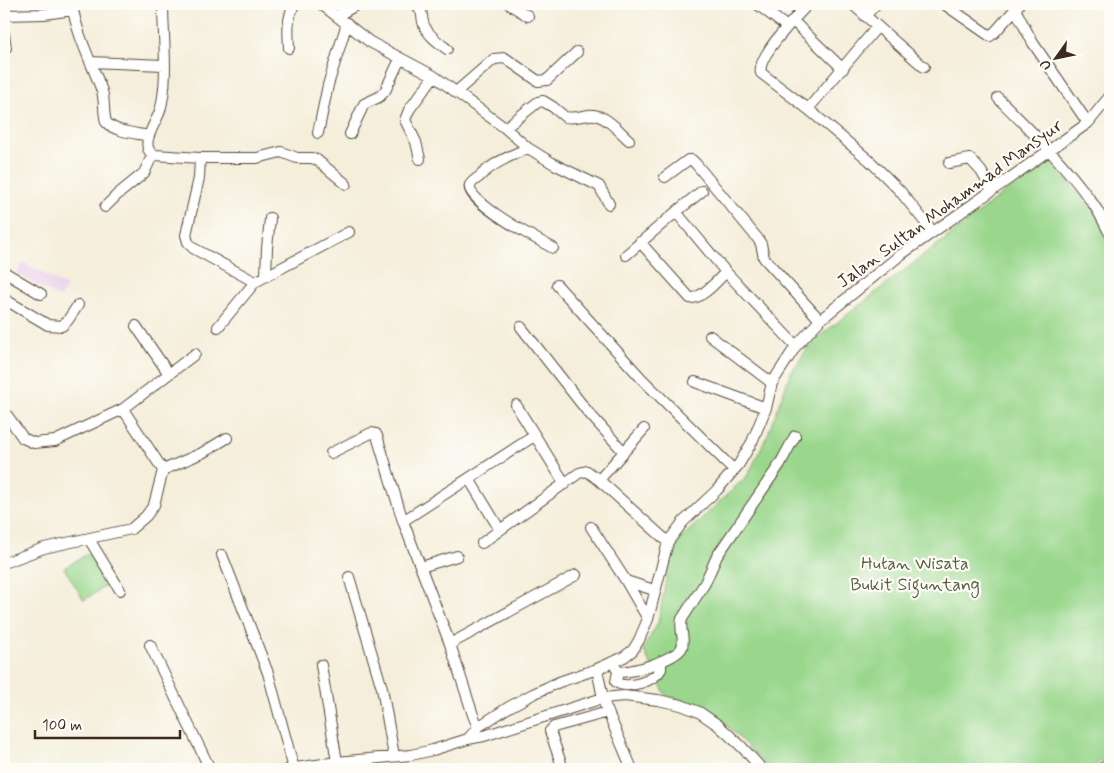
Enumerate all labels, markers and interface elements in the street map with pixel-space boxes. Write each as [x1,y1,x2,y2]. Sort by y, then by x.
north arrow [1032,32,1082,82]
text: U [1036,56,1056,73]
street label: Jalan Sultan Mohammad Mansyur [832,114,1068,294]
park label: Hutan Wisata Bukit Siguntang [850,552,980,599]
scale bar [35,708,180,740]
text: 100 m [42,716,82,736]

